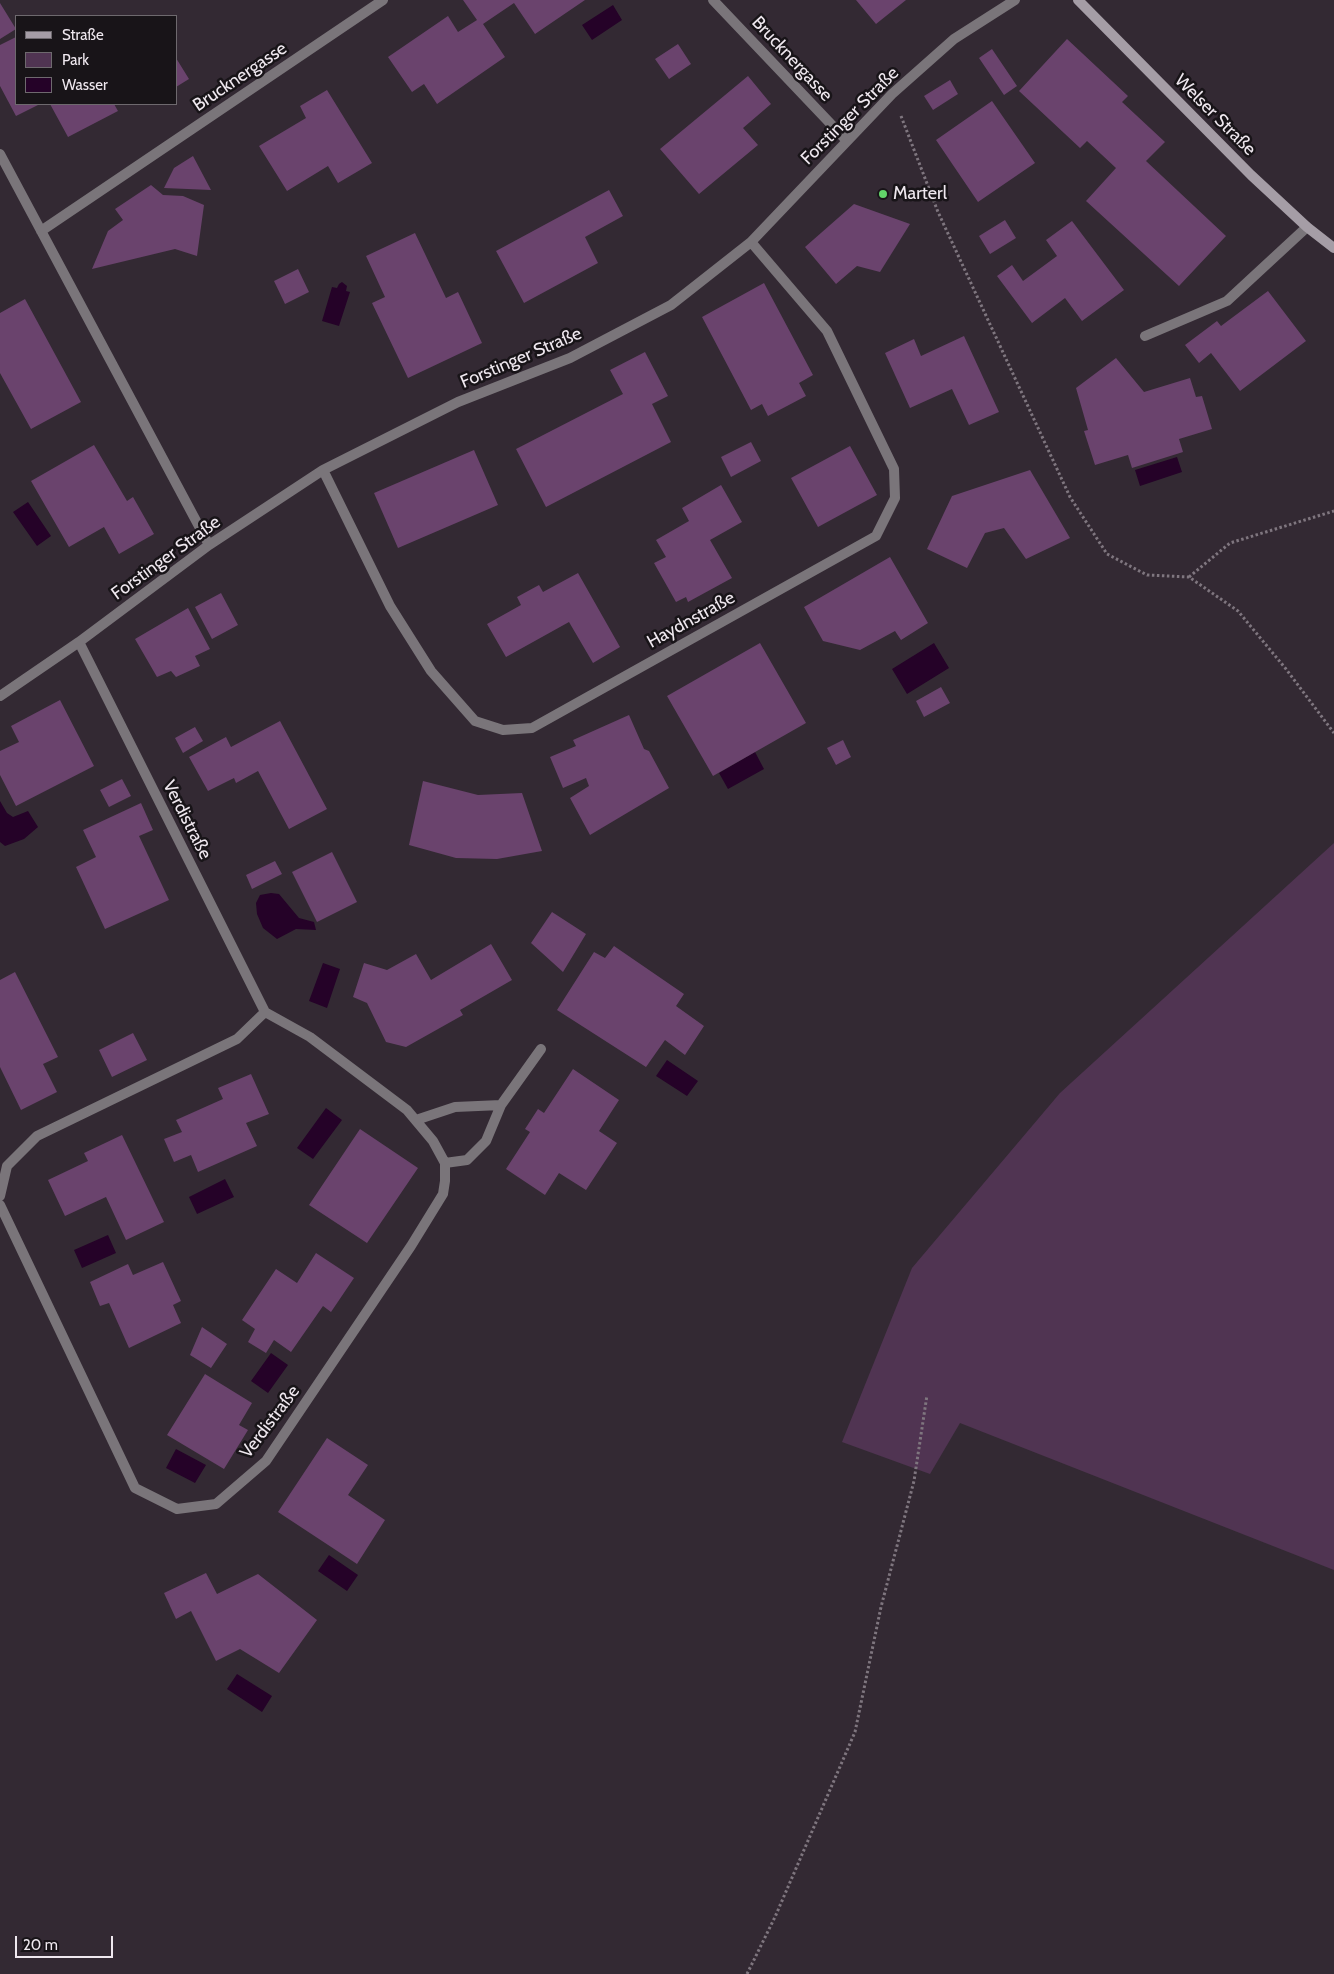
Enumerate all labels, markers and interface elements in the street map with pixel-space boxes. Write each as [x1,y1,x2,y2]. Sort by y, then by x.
street label: Brucknergasse [747,12,837,106]
legend [15,15,178,105]
text: Straße [62,26,104,44]
street label: Brucknergasse [189,38,291,116]
text: Park [62,51,89,69]
street label: Forstinger Straße [797,63,903,169]
street label: Welser Straße [1170,70,1260,160]
text: Wasser [62,76,108,94]
place label: Marterl [893,183,947,205]
marker: Marterl [877,188,889,200]
street label: Forstinger Straße [457,323,585,393]
street label: Forstinger Straße [107,511,225,605]
street label: Haydnstraße [643,587,739,653]
street label: Verdistraße [158,777,216,863]
street label: Verdistraße [236,1381,304,1463]
scale bar [18,1926,115,1958]
text: 20 m [23,1936,58,1954]

